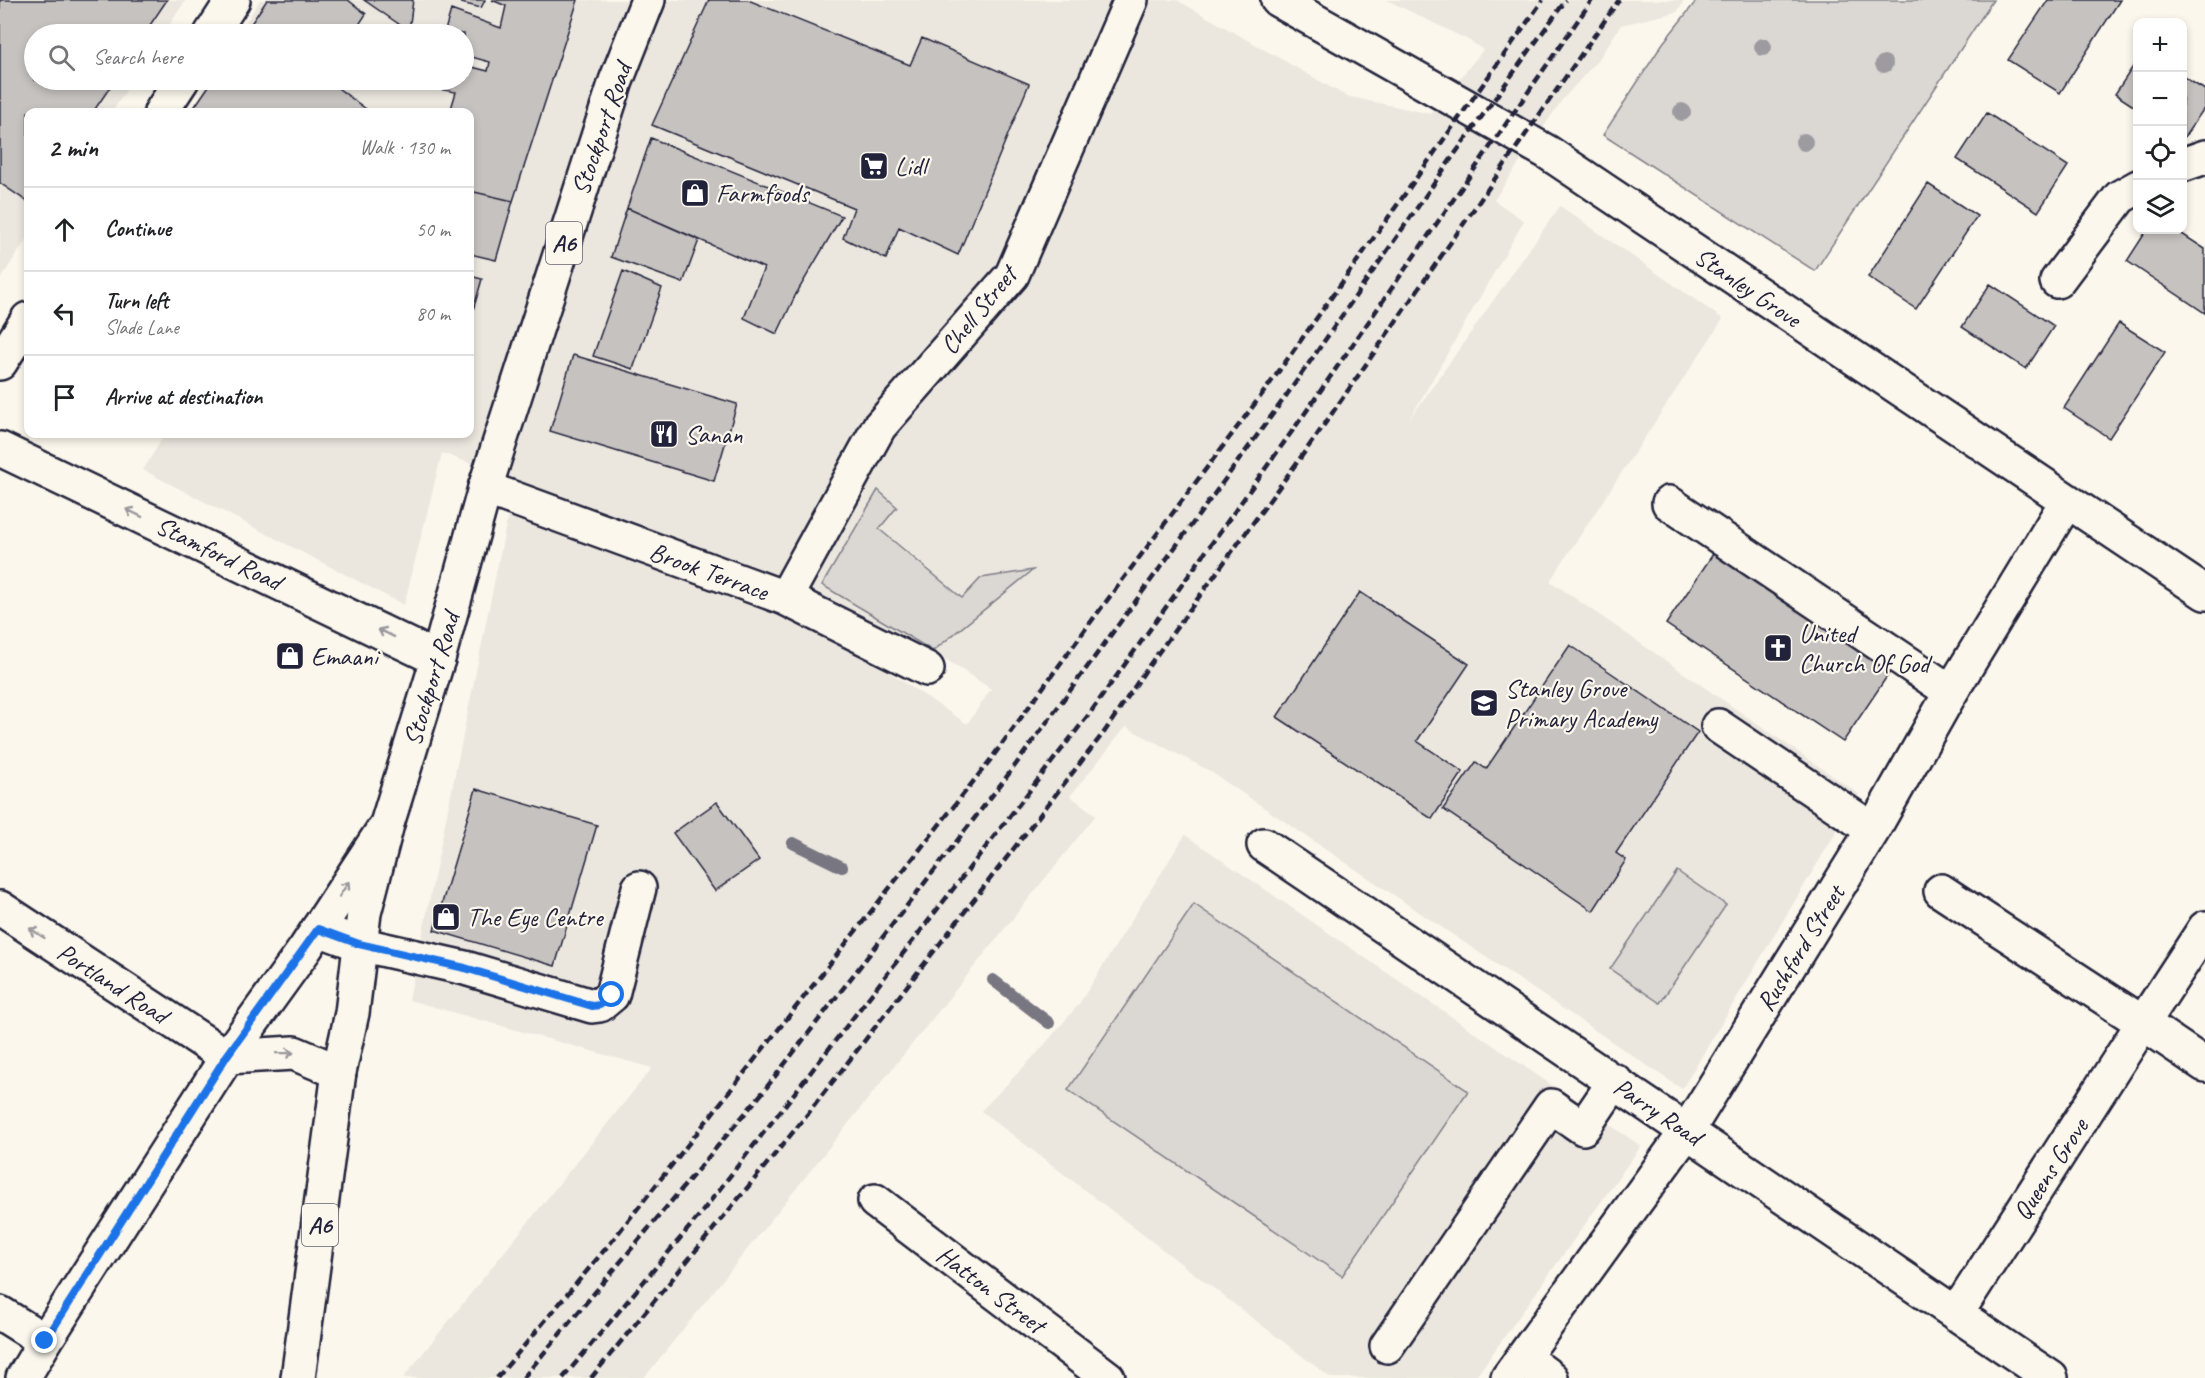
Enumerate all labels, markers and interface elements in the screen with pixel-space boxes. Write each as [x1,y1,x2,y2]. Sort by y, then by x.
map controls [2133,18,2187,234]
button: + [2133,18,2187,72]
search box [24,24,474,90]
icon: search [45,41,78,74]
text: Search here [93,43,183,71]
street label: Stockport Road [564,55,641,199]
button: − [2133,72,2187,126]
button: locate [2133,126,2187,180]
text: 2 min [48,131,98,164]
text: Walk · 130 m [360,135,450,160]
supermarket icon: Lidl [858,150,890,182]
place label: Lidl [895,150,930,183]
shop icon: Farmfoods [679,177,711,209]
place label: Farmfoods [716,177,811,210]
button: layers [2133,180,2187,234]
icon: ahead [48,213,81,246]
text: Continue [105,215,171,243]
text: 50 m [416,217,450,242]
road number: A6 [546,222,582,264]
street label: Stanley Grove [1688,240,1809,336]
street label: Chell Street [933,257,1026,361]
text: Turn left [105,287,169,315]
icon: left [48,297,81,330]
text: 80 m [416,301,450,326]
text: Slade Lane [105,315,179,340]
icon: arrive [48,381,81,414]
text: Arrive at destination [105,383,262,411]
restaurant icon: Sanan [648,418,680,450]
place label: Sanan [685,418,743,451]
one-way arrow [126,506,144,518]
street label: Stamford Road [150,509,291,600]
street label: Brook Terrace [645,535,774,609]
street label: Stockport Road [396,605,468,750]
place label: United Church Of God [1799,617,1933,680]
one-way arrow [377,626,395,638]
church icon: United Church Of God [1762,632,1794,664]
shop icon: Emaani [274,640,306,672]
place label: Emaani [311,640,381,673]
place label: Stanley Grove Primary Academy [1505,672,1659,735]
school or university icon: Stanley Grove Primary Academy [1468,687,1500,719]
street label: Rushford Street [1749,877,1853,1017]
one-way arrow [339,881,351,898]
shop icon: The Eye Centre [430,901,462,933]
place label: The Eye Centre [467,901,605,934]
one-way arrow [29,927,46,939]
street label: Portland Road [51,935,178,1034]
route start [598,981,624,1007]
one-way arrow [274,1048,294,1059]
street label: Parry Road [1607,1070,1711,1155]
street label: Queens Grove [2005,1111,2096,1226]
road number: A6 [302,1204,338,1246]
street label: Hatton Street [930,1238,1054,1343]
route end [31,1327,57,1353]

